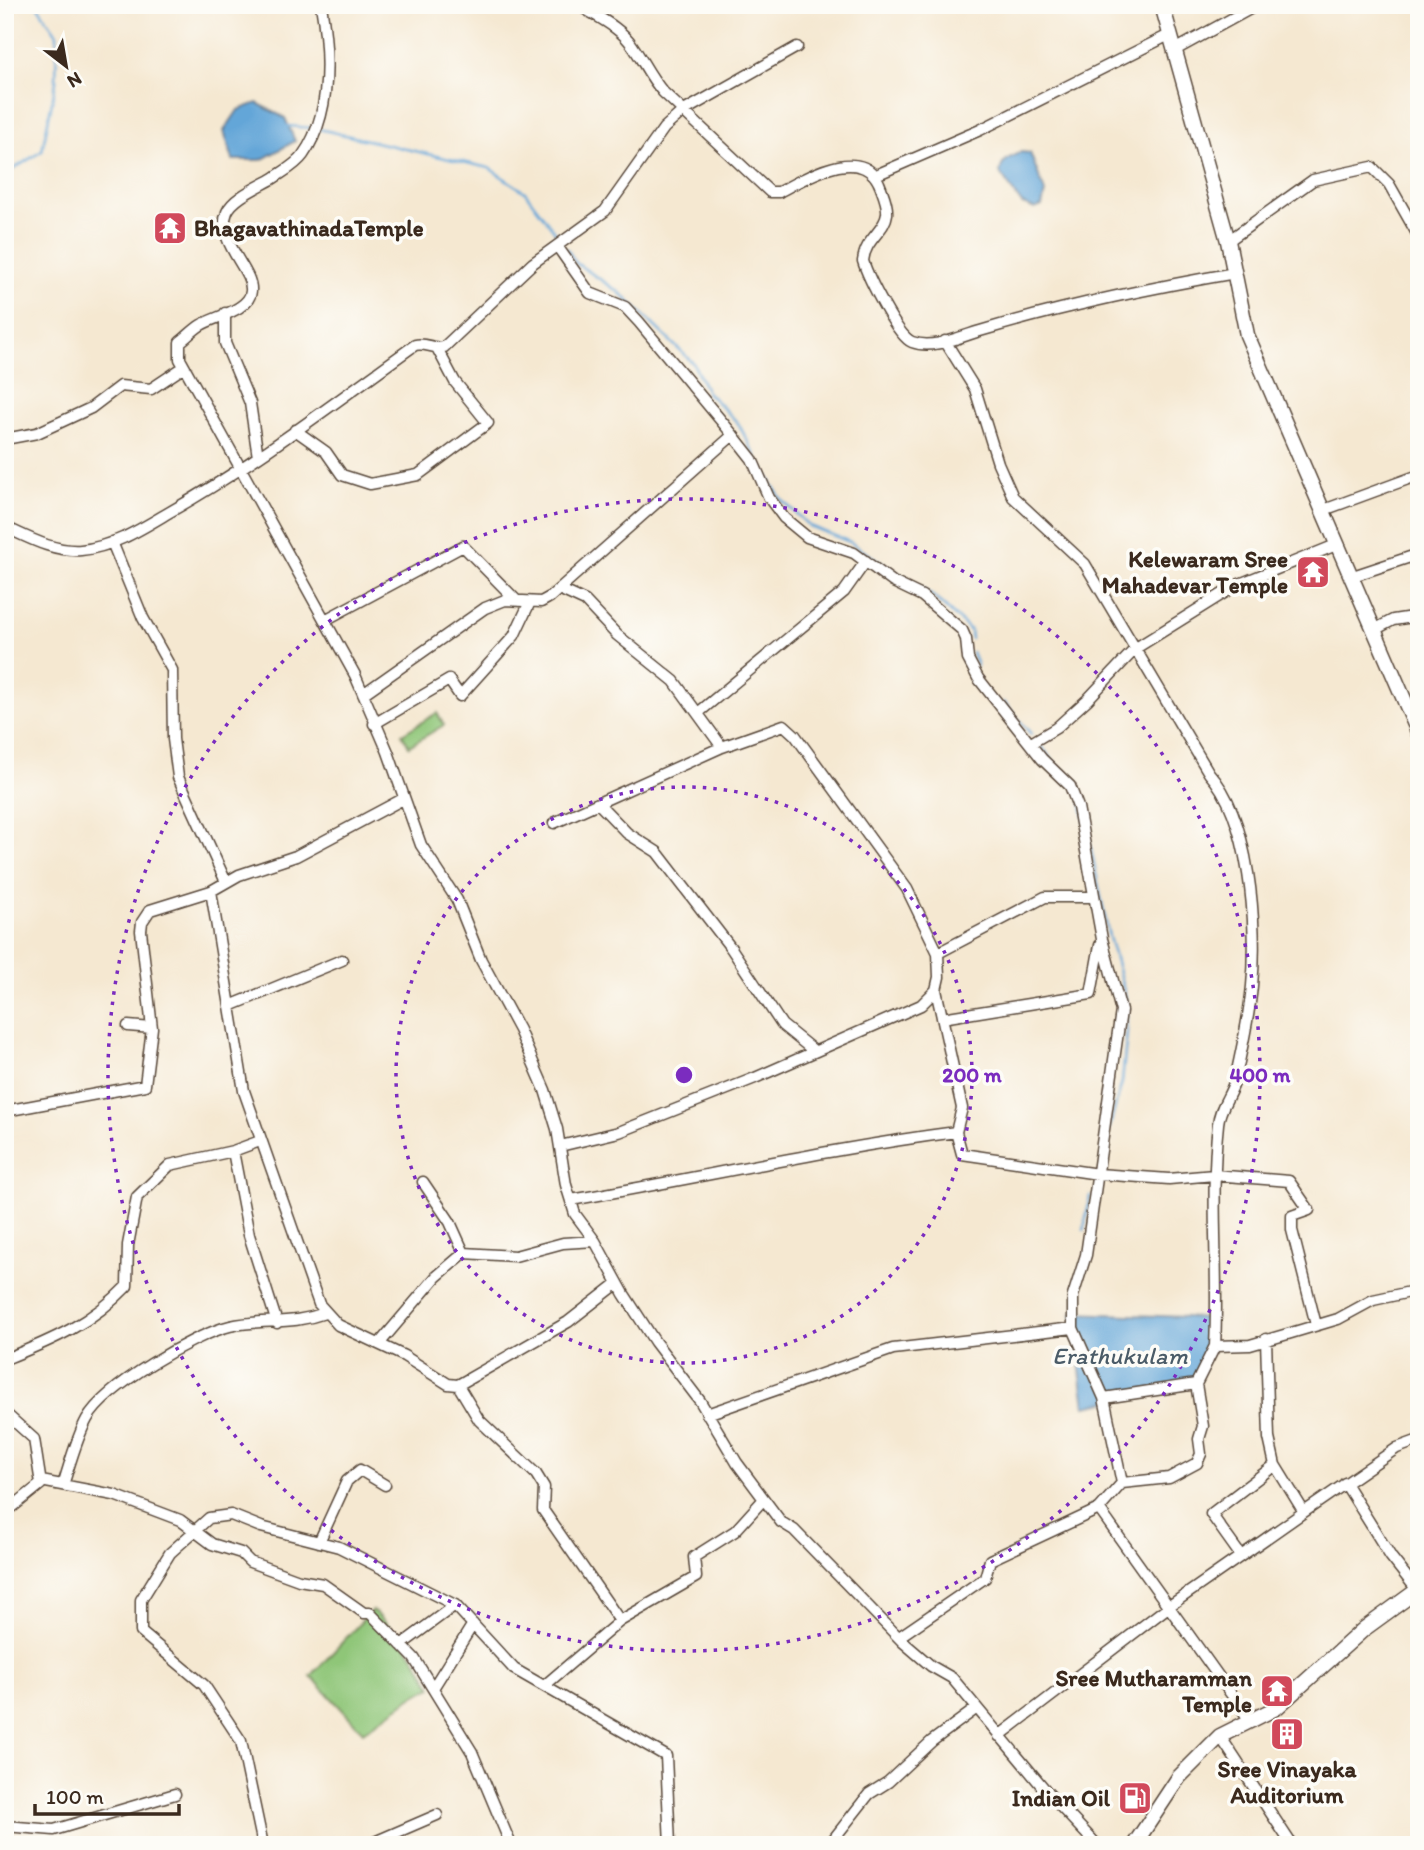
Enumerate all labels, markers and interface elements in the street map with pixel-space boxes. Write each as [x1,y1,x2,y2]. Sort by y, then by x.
north arrow [32,32,102,102]
text: N [63,67,86,93]
temple icon: BhagavathinadaTemple [151,209,189,247]
place label: BhagavathinadaTemple [194,214,424,242]
place label: Kelewaram Sree Mahadevar Temple [1102,545,1288,599]
temple icon: Kelewaram Sree Mahadevar Temple [1294,553,1332,591]
text: 200 m [942,1062,1002,1087]
text: 400 m [1230,1062,1291,1087]
centre of rings [672,1063,696,1087]
water label: Erathukulam [1052,1341,1188,1370]
place label: Sree Mutharamman Temple [1055,1664,1253,1718]
temple icon: Sree Mutharamman Temple [1258,1672,1296,1710]
building icon: Sree Vinayaka Auditorium [1268,1715,1306,1753]
place label: Sree Vinayaka Auditorium [1218,1755,1357,1809]
scale bar [35,1773,178,1817]
fuel station icon: Indian Oil [1116,1779,1154,1817]
text: 100 m [46,1784,104,1809]
place label: Indian Oil [1012,1784,1110,1812]

